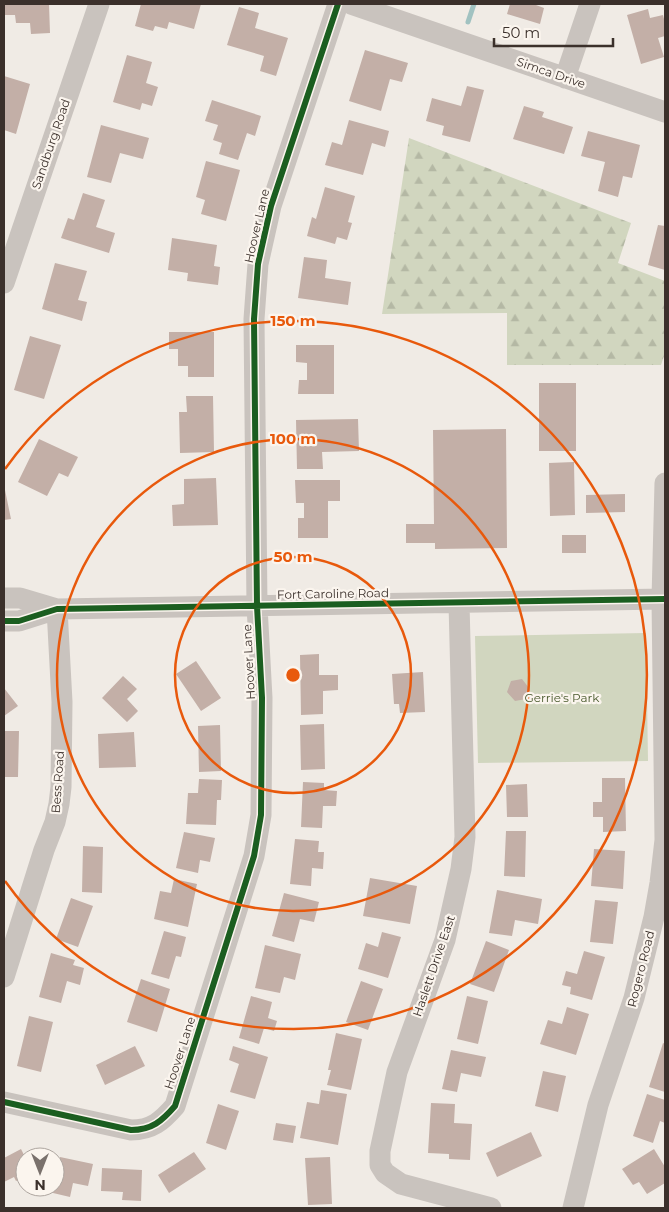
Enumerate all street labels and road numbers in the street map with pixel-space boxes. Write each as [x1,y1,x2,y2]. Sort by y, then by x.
street label: Simca Drive [515,54,588,91]
street label: Sandburg Road [28,97,73,191]
street label: Hoover Lane [241,187,272,264]
street label: Fort Caroline Road [277,585,389,602]
street label: Hoover Lane [239,624,258,700]
street label: Bess Road [48,750,67,814]
street label: Haslett Drive East [409,913,458,1018]
street label: Rogero Road [624,929,657,1009]
street label: Hoover Lane [161,1015,198,1091]

